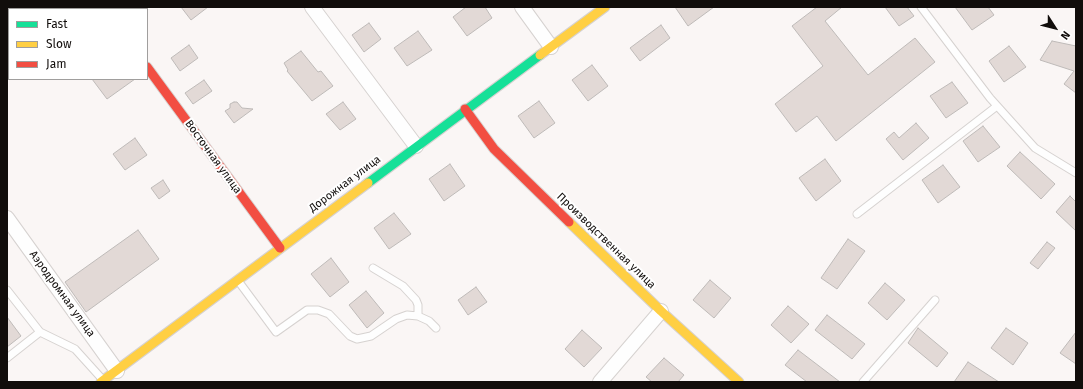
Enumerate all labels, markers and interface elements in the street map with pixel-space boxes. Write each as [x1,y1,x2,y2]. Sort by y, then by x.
legend [8,8,148,80]
north arrow [1035,8,1075,48]
text: Fast [46,17,68,31]
text: N [1058,29,1073,42]
text: Slow [46,37,72,51]
text: Jam [46,57,66,71]
street label: Восточная улица [182,118,244,196]
street label: Дорожная улица [307,153,383,215]
street label: Производственная улица [554,190,658,292]
street label: Аэродромная улица [26,248,98,340]

